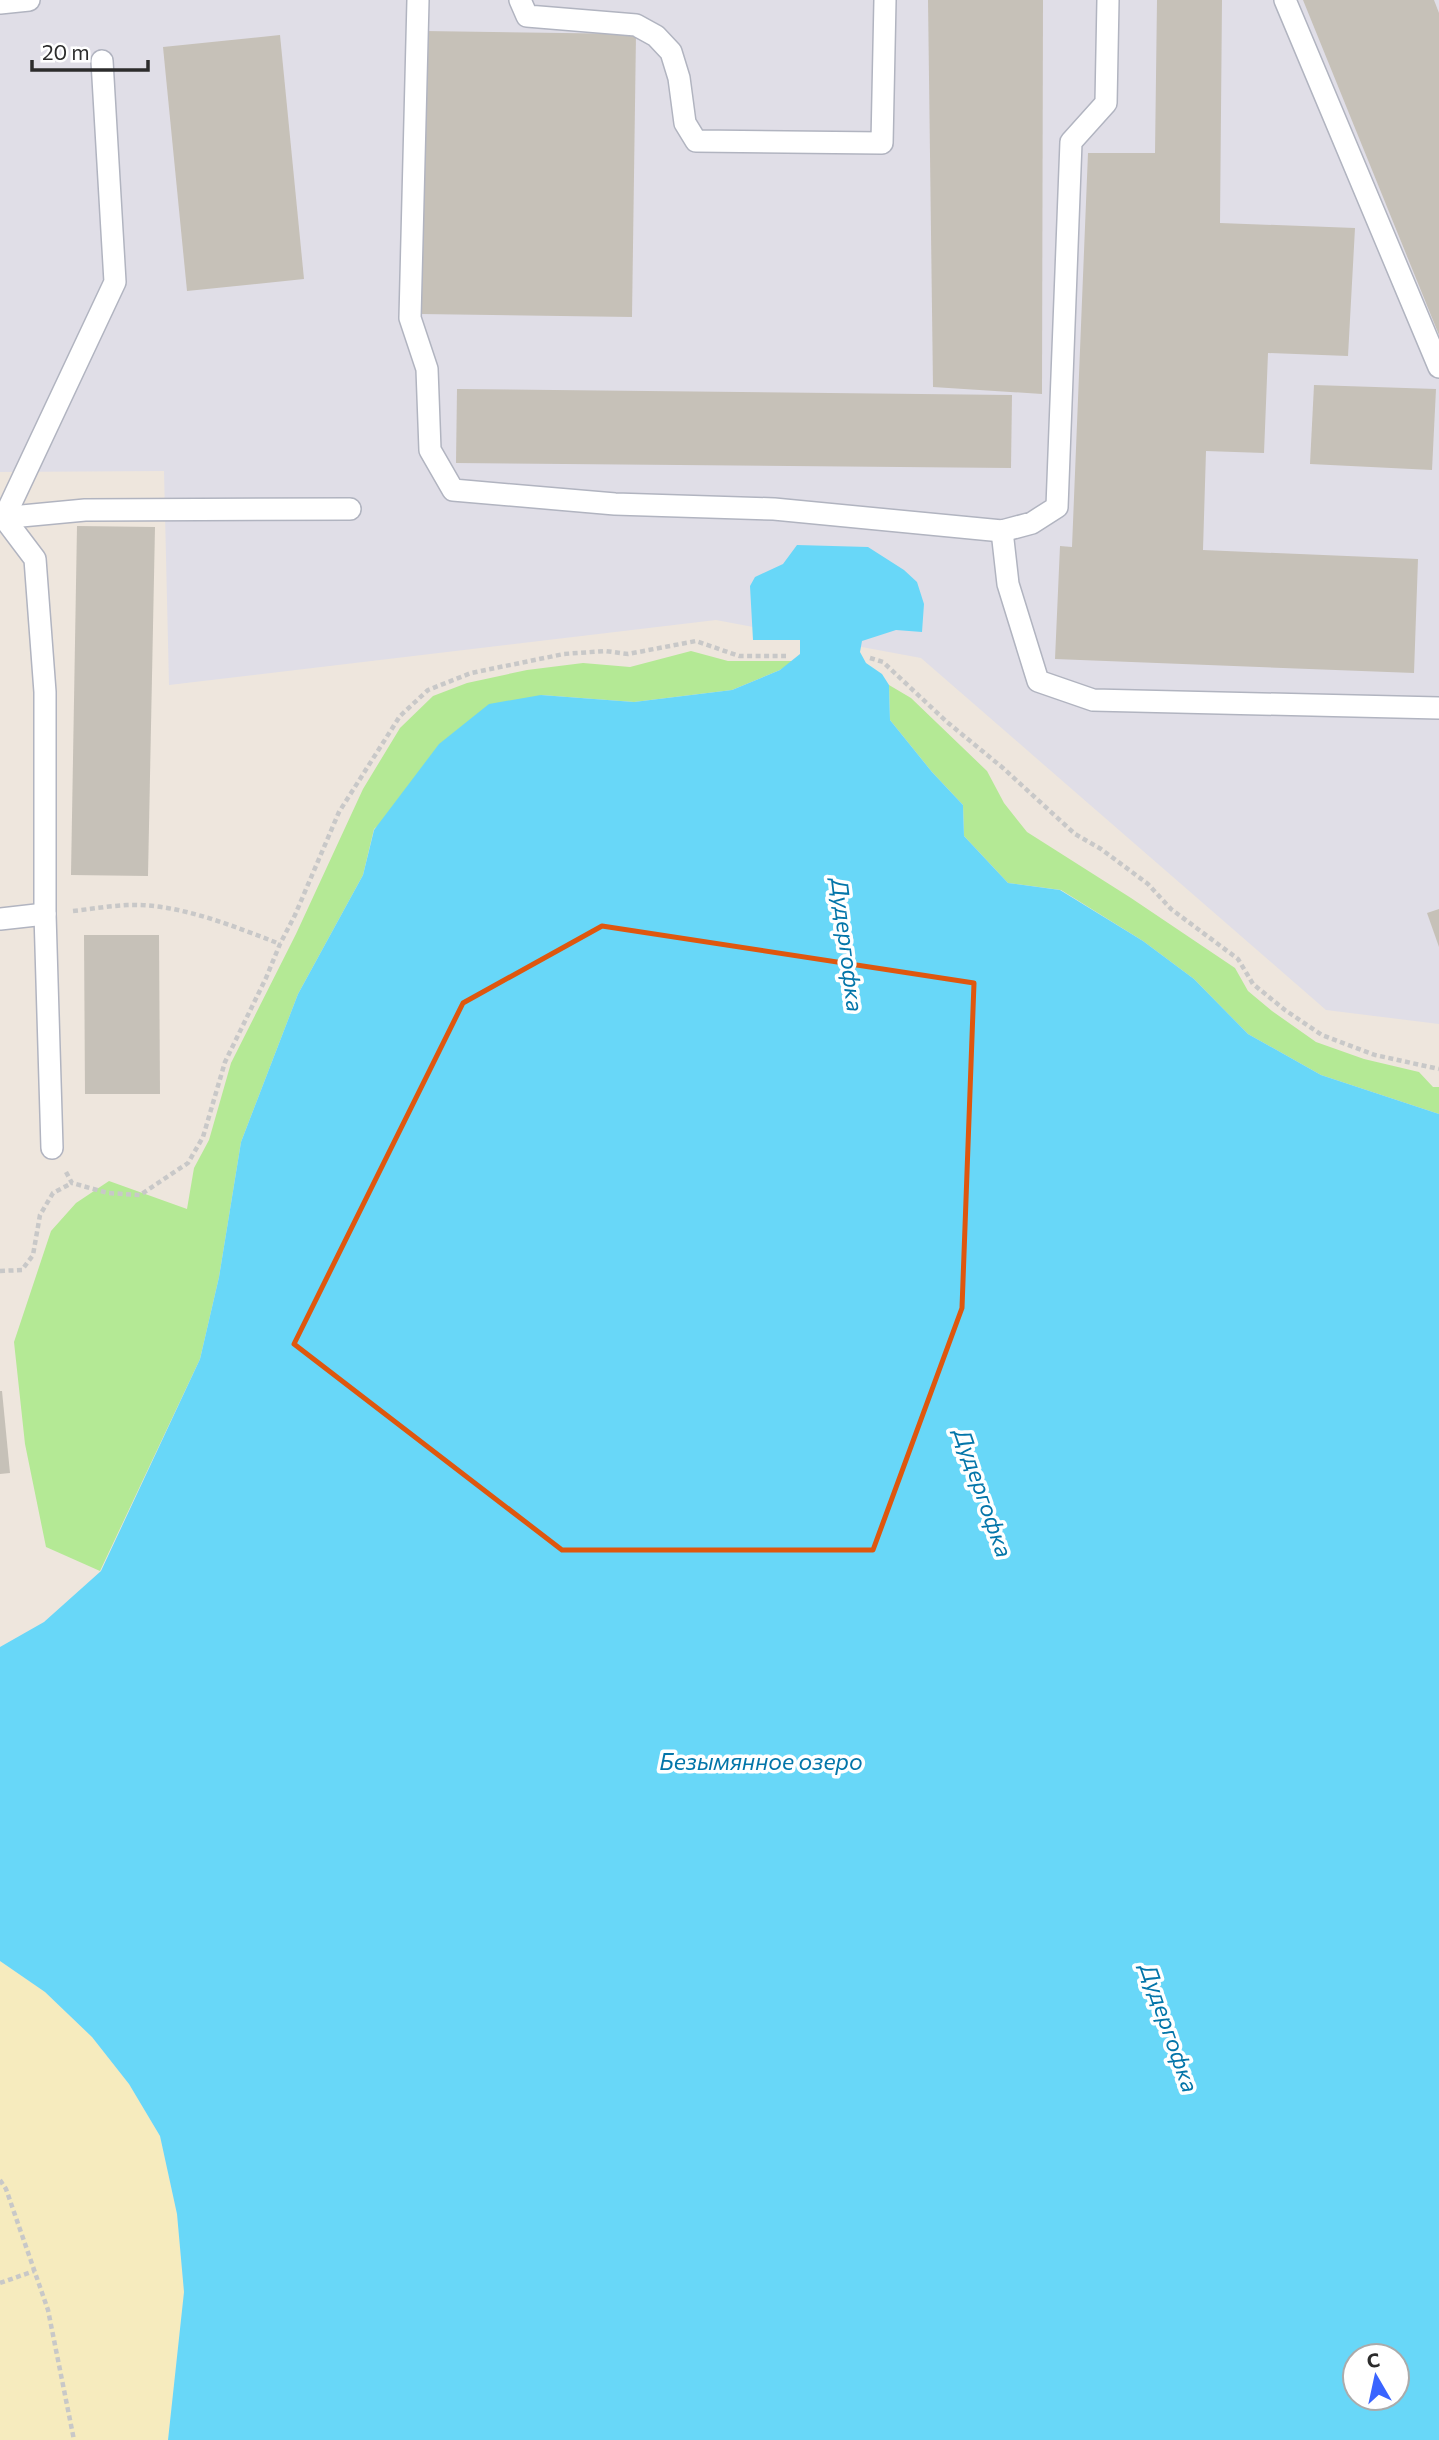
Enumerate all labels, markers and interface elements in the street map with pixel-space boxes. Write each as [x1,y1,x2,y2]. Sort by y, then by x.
scale bar [32,28,147,72]
text: 20 m [42,39,90,64]
water label: Дудергофка [826,875,870,1013]
water label: Дудергофка [948,1423,1019,1561]
water label: Безымянное озеро [659,1747,863,1775]
water label: Дудергофка [1134,1958,1205,2096]
north arrow [1341,2342,1411,2412]
text: С [1365,2347,1381,2372]

